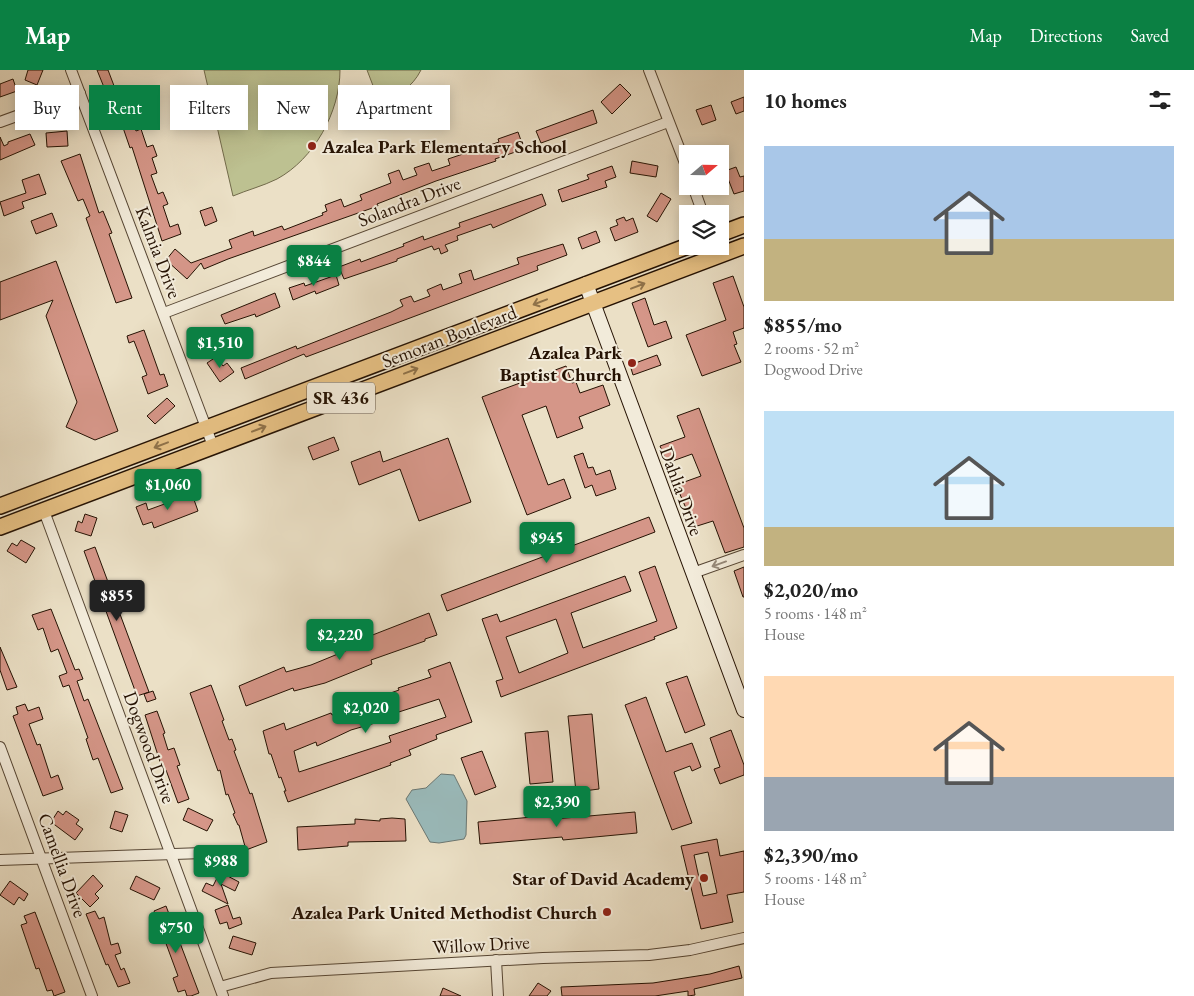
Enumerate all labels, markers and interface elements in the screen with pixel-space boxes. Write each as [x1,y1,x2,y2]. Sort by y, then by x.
text: Map [25,20,70,51]
text: Map [970,24,1002,47]
text: Directions [1030,24,1102,47]
text: Saved [1130,24,1169,47]
chip: Buy [15,85,79,130]
chip: Rent [89,85,160,130]
chip: Filters [170,85,248,130]
chip: New [258,85,328,130]
chip: Apartment [338,85,450,130]
icon: filters [1146,86,1174,114]
text: 10 homes [764,87,847,114]
place label: Azalea Park Elementary School [321,134,568,159]
marker: Azalea Park Elementary School [306,140,318,152]
north arrow [679,145,729,195]
map controls [679,145,729,255]
street label: Solandra Drive [354,170,464,232]
icon: home [924,178,1014,268]
street label: Kalmia Drive [130,203,187,302]
button: layers [679,205,729,255]
pin: $844 [284,244,344,287]
text: $844 [298,250,330,271]
one-way arrow [630,281,646,290]
one-way arrow [533,298,548,307]
street label: Semoran Boulevard [378,299,520,374]
text: $855/mo [764,311,842,338]
pin: $1,510 [179,326,261,369]
text: $1,510 [197,332,243,353]
text: 2 rooms · 52 m² [764,338,859,359]
place label: Azalea Park Baptist Church [500,340,623,387]
marker: Azalea Park Baptist Church [626,357,638,369]
text: Dogwood Drive [764,359,863,380]
one-way arrow [403,366,418,376]
road number: SR 436 [307,382,375,413]
one-way arrow [250,424,266,433]
one-way arrow [154,441,169,450]
street label: Dahlia Drive [654,443,709,539]
icon: home [924,443,1014,533]
pin: $1,060 [127,468,209,511]
text: $1,060 [145,474,191,495]
pin: $945 [517,522,577,564]
text: $945 [531,527,563,548]
one-way arrow [711,560,727,569]
text: $2,020/mo [764,576,858,603]
pin: $855 [87,580,147,622]
text: $855 [101,585,133,606]
text: 5 rooms · 148 m² [764,603,867,624]
pin: $2,220 [299,618,381,661]
text: $2,220 [317,624,363,645]
text: House [764,624,805,645]
street label: Dogwood Drive [118,688,181,807]
pin: $2,020 [325,692,407,734]
text: $2,020 [343,697,389,718]
icon: home [924,708,1014,798]
pin: $2,390 [516,786,598,828]
text: $2,390 [534,791,580,812]
street label: Camellia Drive [32,810,93,921]
text: $2,390/mo [764,841,858,868]
pin: $988 [191,844,251,887]
text: $988 [205,850,237,871]
place label: Star of David Academy [512,866,695,891]
text: 5 rooms · 148 m² [764,868,867,889]
marker: Star of David Academy [698,872,710,884]
text: House [764,889,805,910]
place label: Azalea Park United Methodist Church [290,900,597,925]
marker: Azalea Park United Methodist Church [601,906,613,918]
pin: $750 [146,912,206,954]
text: $750 [160,917,192,938]
street label: Willow Drive [432,929,530,960]

